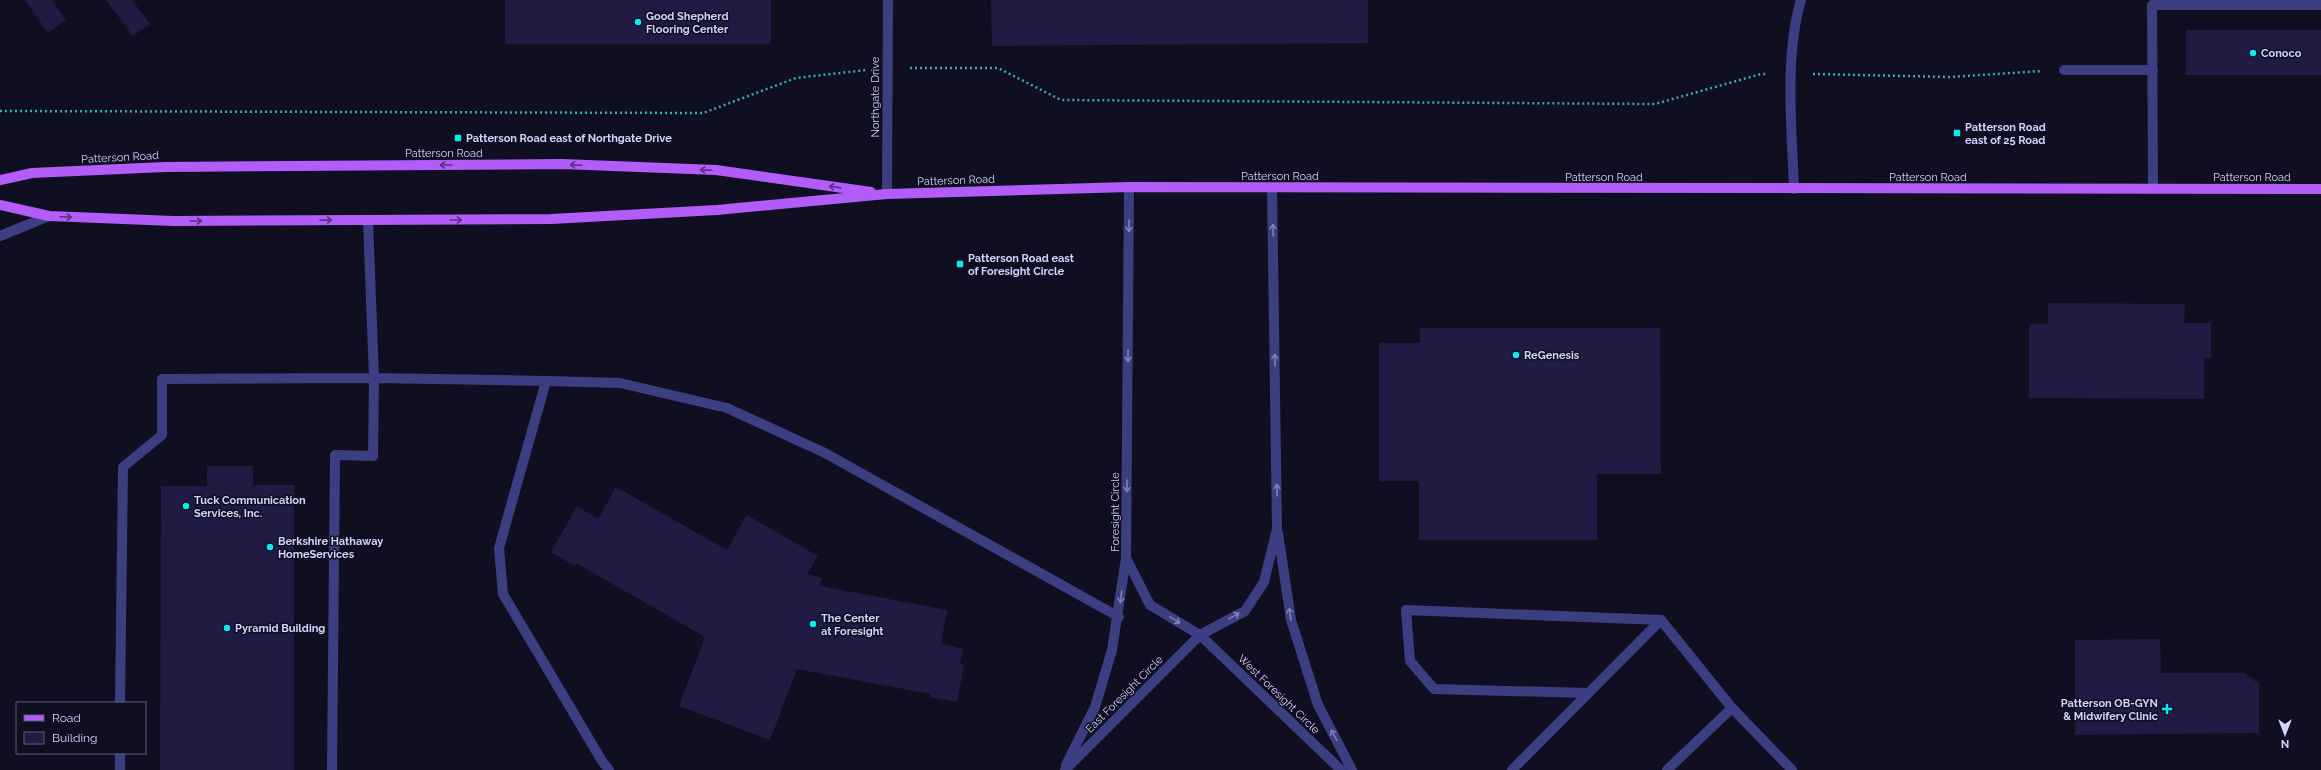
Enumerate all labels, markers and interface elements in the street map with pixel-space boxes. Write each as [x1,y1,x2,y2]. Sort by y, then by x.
place label: Good Shepherd Flooring Center [646,10,729,36]
marker: Good Shepherd Flooring Center [633,17,643,27]
place label: Conoco [2261,47,2302,60]
marker: Conoco [2248,48,2258,58]
street label: Northgate Drive [869,56,882,137]
place label: Patterson Road east of 25 Road [1965,121,2046,147]
marker: Patterson Road east of 25 Road [1952,128,1962,138]
place label: Patterson Road east of Northgate Drive [466,132,672,145]
marker: Patterson Road east of Northgate Drive [453,133,463,143]
street label: Patterson Road [405,147,483,160]
street label: Patterson Road [81,149,159,166]
one-way arrow [440,161,453,169]
one-way arrow [570,161,583,169]
one-way arrow [700,166,713,173]
street label: Patterson Road [1241,170,1319,183]
street label: Patterson Road [1565,171,1643,184]
street label: Patterson Road [1889,171,1967,184]
street label: Patterson Road [2213,171,2291,184]
street label: Patterson Road [917,173,995,188]
one-way arrow [829,183,842,191]
one-way arrow [59,213,72,220]
one-way arrow [319,216,332,224]
one-way arrow [449,216,462,224]
one-way arrow [189,217,202,225]
one-way arrow [1125,219,1133,232]
one-way arrow [1269,224,1277,237]
place label: Patterson Road east of Foresight Circle [968,252,1075,278]
marker: Patterson Road east of Foresight Circle [955,259,965,269]
one-way arrow [1124,349,1132,362]
place label: ReGenesis [1524,349,1580,362]
marker: ReGenesis [1511,350,1521,360]
one-way arrow [1271,354,1279,367]
street label: Foresight Circle [1109,472,1122,552]
one-way arrow [1123,479,1131,492]
one-way arrow [1273,484,1280,497]
place label: Tuck Communication Services, Inc. [194,494,306,520]
marker: Tuck Communication Services, Inc. [181,501,191,511]
place label: Berkshire Hathaway HomeServices [278,535,383,561]
marker: Berkshire Hathaway HomeServices [265,542,275,552]
one-way arrow [1118,590,1125,603]
one-way arrow [1286,608,1294,621]
place label: The Center at Foresight [821,612,884,638]
one-way arrow [1228,612,1240,620]
one-way arrow [1169,616,1181,624]
marker: The Center at Foresight [808,619,818,629]
place label: Pyramid Building [235,622,325,635]
marker: Pyramid Building [222,623,232,633]
street label: West Foresight Circle [1235,652,1323,737]
street label: East Foresight Circle [1083,653,1166,736]
place label: Patterson OB-GYN & Midwifery Clinic [2061,697,2158,723]
legend [16,702,146,754]
marker: Patterson OB-GYN & Midwifery Clinic [2161,703,2173,715]
text: Road [52,711,81,725]
north arrow [2265,714,2305,754]
one-way arrow [1329,730,1337,742]
text: Building [52,731,98,745]
text: N [2281,737,2289,750]

